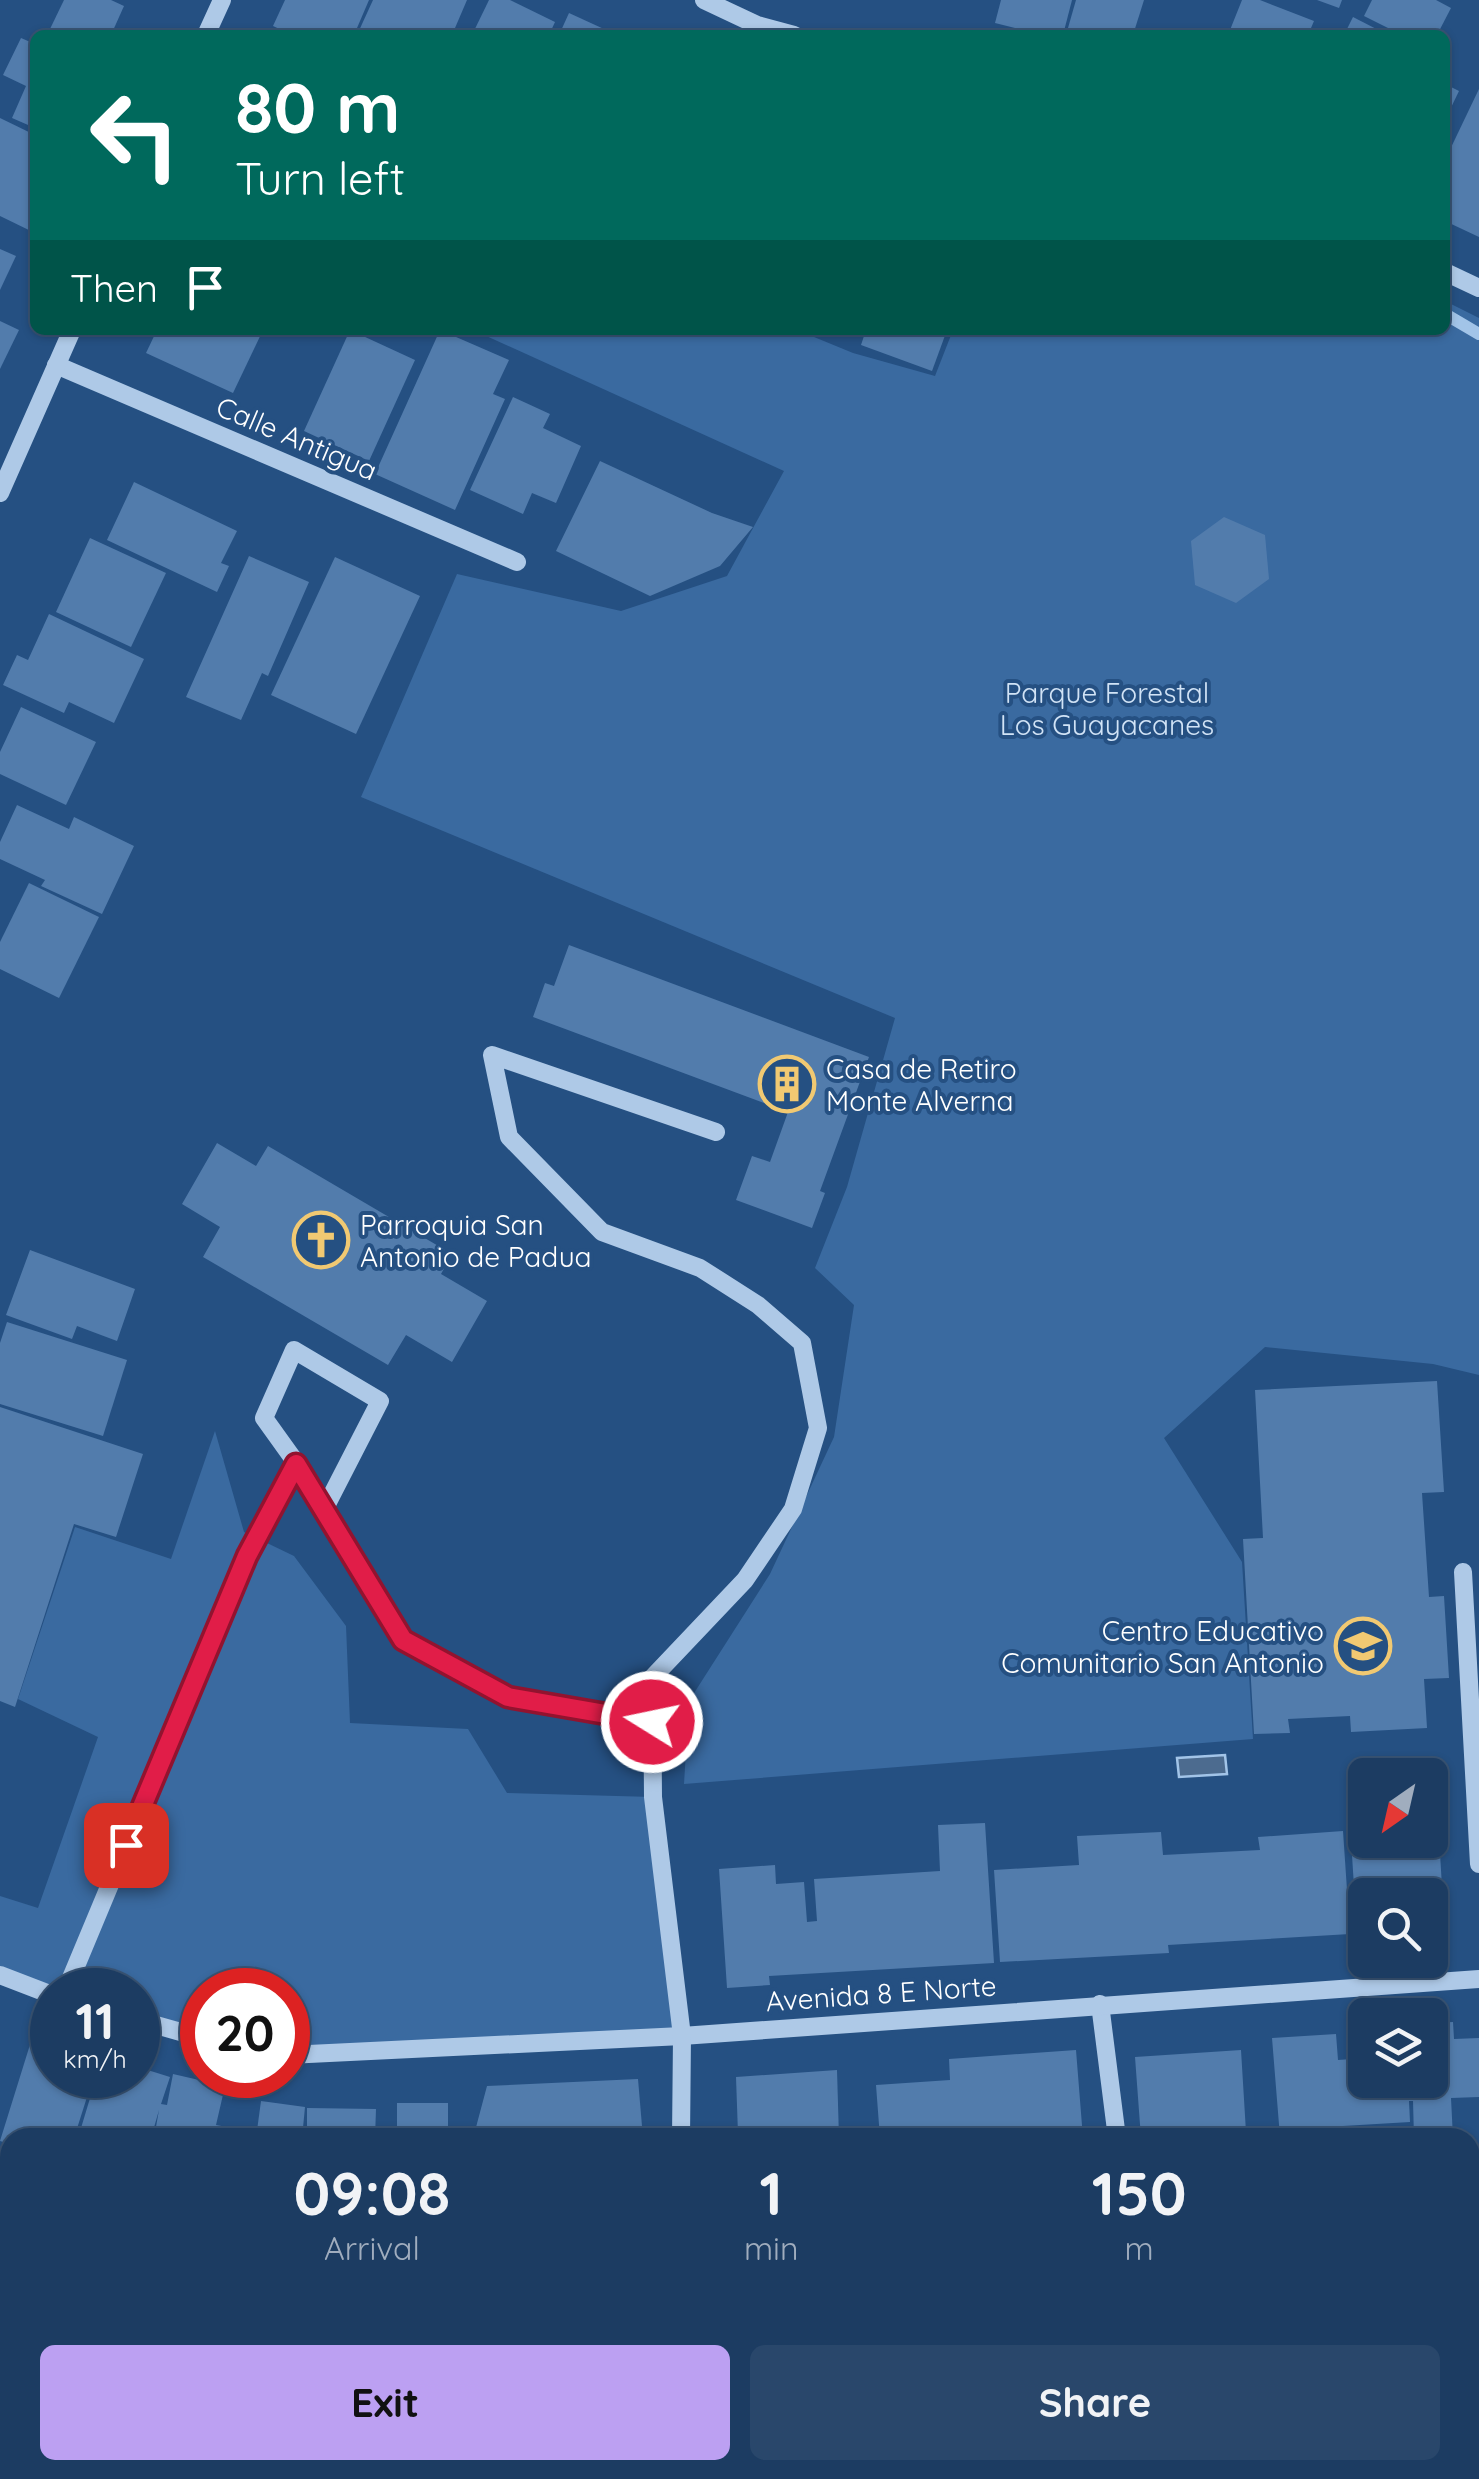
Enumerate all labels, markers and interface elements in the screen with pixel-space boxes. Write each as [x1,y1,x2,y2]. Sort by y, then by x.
text: 80 m [235,63,400,151]
icon: left [70,70,200,200]
text: Turn left [235,150,405,206]
icon: arrive [178,260,233,315]
text: Then [70,264,158,312]
street label: Calle Antigua [211,388,383,488]
park label: Parque Forestal Los Guayacanes [1000,675,1214,742]
place label: Casa de Retiro Monte Alverna [826,1051,1017,1118]
building icon: Casa de Retiro Monte Alverna [757,1054,817,1114]
place label: Parroquia San Antonio de Padua [360,1207,592,1274]
church icon: Parroquia San Antonio de Padua [291,1210,351,1270]
place label: Centro Educativo Comunitario San Antonio [1001,1613,1324,1680]
school or university icon: Centro Educativo Comunitario San Antonio [1333,1616,1393,1676]
position arrow [600,1670,704,1774]
north arrow [1348,1758,1448,1858]
map controls [1348,1758,1448,2098]
pin [84,1803,169,1888]
icon: arrive [99,1818,154,1873]
button: search [1348,1878,1448,1978]
street label: Avenida 8 E Norte [764,1967,998,2019]
speed limit sign: 20 [180,1968,310,2098]
text: 11 [76,1989,114,2052]
button: layers [1348,1998,1448,2098]
text: km/h [63,2043,127,2074]
text: 09:08 [293,2155,450,2230]
text: 1 [759,2155,783,2230]
text: 150 [1092,2155,1187,2230]
text: Arrival [324,2228,420,2268]
text: min [744,2228,798,2268]
text: m [1125,2228,1154,2268]
button: Exit [40,2345,730,2460]
button: Share [750,2345,1440,2460]

